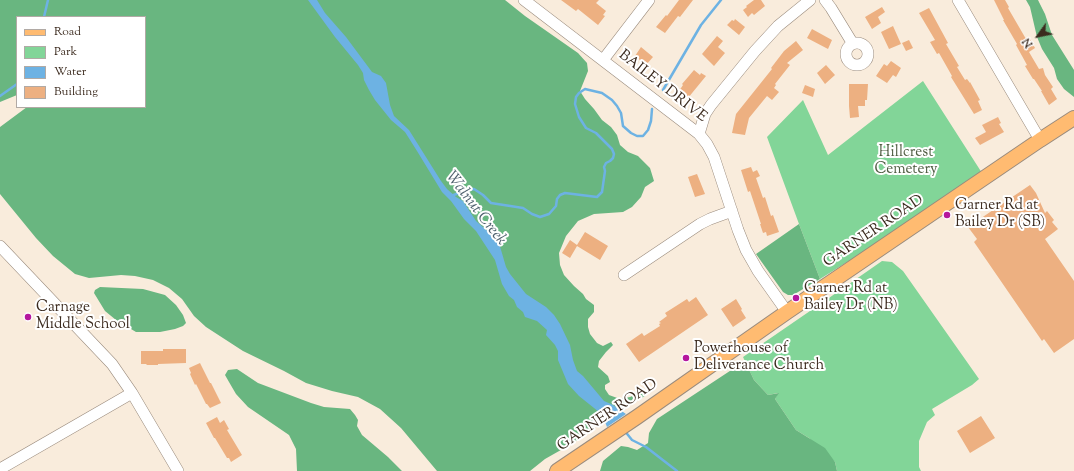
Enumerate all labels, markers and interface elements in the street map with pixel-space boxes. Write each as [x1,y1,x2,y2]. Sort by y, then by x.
legend [16,16,146,108]
north arrow [1018,16,1058,56]
text: Road [54,23,81,41]
text: N [1019,34,1037,51]
text: Park [54,43,77,61]
street label: BAILEY DRIVE [614,47,710,127]
text: Water [54,63,86,81]
text: Building [54,83,98,101]
park label: Hillcrest Cemetery [874,144,938,179]
water label: Walnut Creek [440,168,510,250]
street label: GARNER ROAD [821,192,927,272]
place label: Garner Rd at Bailey Dr (SB) [955,197,1045,232]
marker: Garner Rd at Bailey Dr (SB) [942,210,952,220]
place label: Garner Rd at Bailey Dr (NB) [804,280,898,315]
marker: Garner Rd at Bailey Dr (NB) [791,293,801,303]
place label: Carnage Middle School [36,299,130,334]
marker: Carnage Middle School [23,312,33,322]
place label: Powerhouse of Deliverance Church [694,340,824,375]
marker: Powerhouse of Deliverance Church [681,353,691,363]
street label: GARNER ROAD [555,376,661,456]

